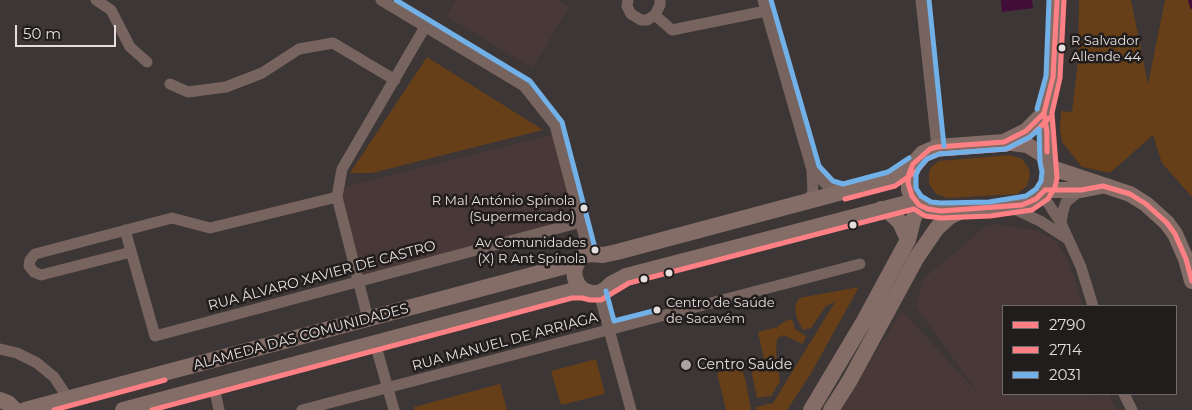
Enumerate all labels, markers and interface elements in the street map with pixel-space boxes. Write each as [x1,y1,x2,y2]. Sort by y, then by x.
scale bar [18,15,119,47]
text: 50 m [23,24,61,43]
place label: R Salvador Allende 44 [1071,33,1141,64]
marker: R Salvador Allende 44 [1057,43,1067,53]
place label: R Mal António Spínola (Supermercado) [432,193,575,224]
marker: R Mal António Spínola (Supermercado) [579,203,589,213]
unlabelled marker [848,220,858,230]
place label: Av Comunidades (X) R Ant Spínola [475,235,586,266]
street label: RUA ÁLVARO XAVIER DE CASTRO [206,237,438,315]
marker: Av Comunidades (X) R Ant Spínola [590,245,600,255]
unlabelled marker [664,268,674,278]
unlabelled marker [639,274,649,284]
place label: Centro de Saúde de Sacavém [666,295,775,326]
street label: ALAMEDA DAS COMUNIDADES [192,300,410,374]
marker: Centro de Saúde de Sacavém [652,305,662,315]
legend [1002,305,1177,395]
street label: RUA MANUEL DE ARRIAGA [410,309,600,375]
text: 2790 [1049,315,1085,334]
text: 2714 [1049,340,1082,359]
place label: Centro Saúde [697,357,792,373]
marker: Centro Saúde [679,358,693,372]
text: 2031 [1049,365,1081,384]

